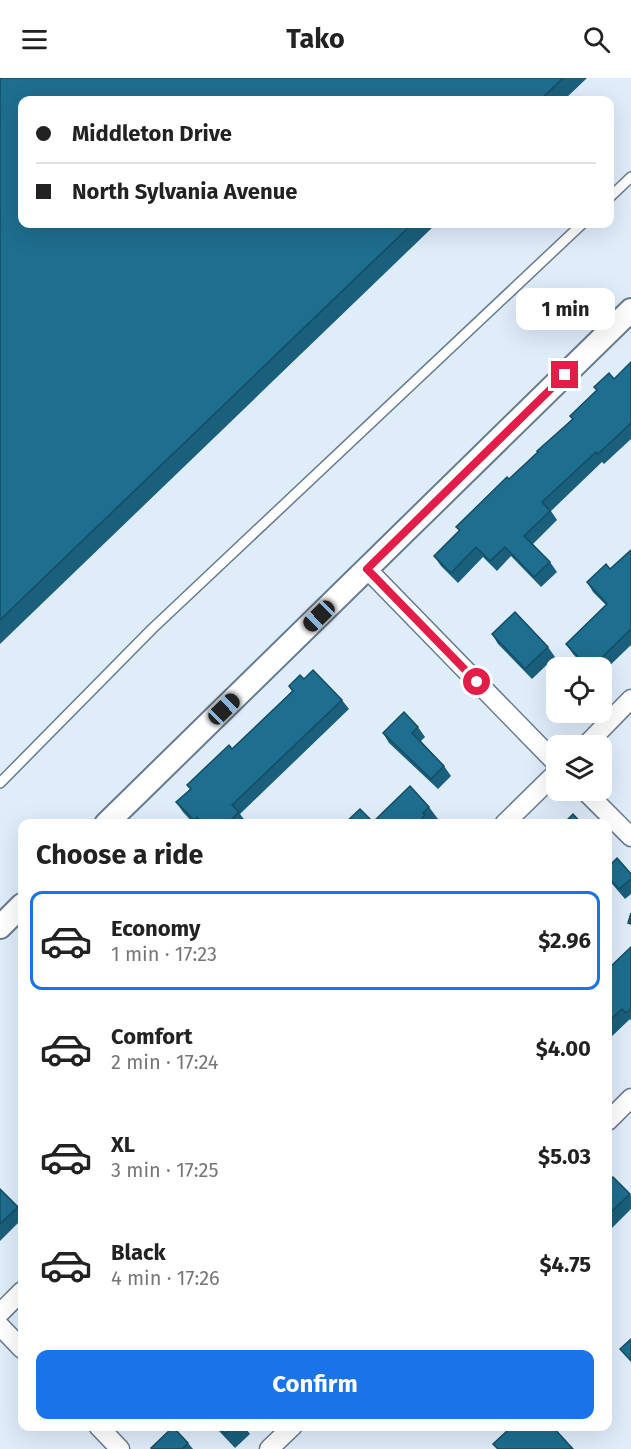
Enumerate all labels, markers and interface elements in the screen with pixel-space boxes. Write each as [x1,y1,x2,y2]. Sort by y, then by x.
icon: menu [18,23,51,56]
text: Tako [286,23,345,55]
icon: search [580,23,613,56]
text: Middleton Drive [72,120,232,147]
text: North Sylvania Avenue [72,178,297,205]
callout: 1 min [516,288,614,330]
text: 1 min [541,297,590,321]
route end [551,361,578,388]
car [300,597,338,635]
map controls [546,657,612,801]
button: locate [546,657,612,723]
route start [463,668,490,695]
car [205,690,243,728]
button: layers [546,735,612,801]
text: Choose a ride [36,839,203,871]
icon: car [39,914,93,968]
text: Economy [111,915,200,942]
text: $2.96 [538,927,591,954]
text: 1 min · 17:23 [111,942,217,966]
icon: car [39,1022,93,1076]
text: Comfort [111,1023,192,1050]
text: $4.00 [536,1035,591,1062]
text: 2 min · 17:24 [111,1050,218,1074]
icon: car [39,1130,93,1184]
text: XL [111,1131,135,1158]
text: $5.03 [538,1143,591,1170]
text: 3 min · 17:25 [111,1158,218,1182]
icon: car [39,1238,93,1292]
text: Black [111,1239,166,1266]
text: $4.75 [539,1251,591,1278]
text: 4 min · 17:26 [111,1266,220,1290]
button: Confirm [36,1350,594,1419]

